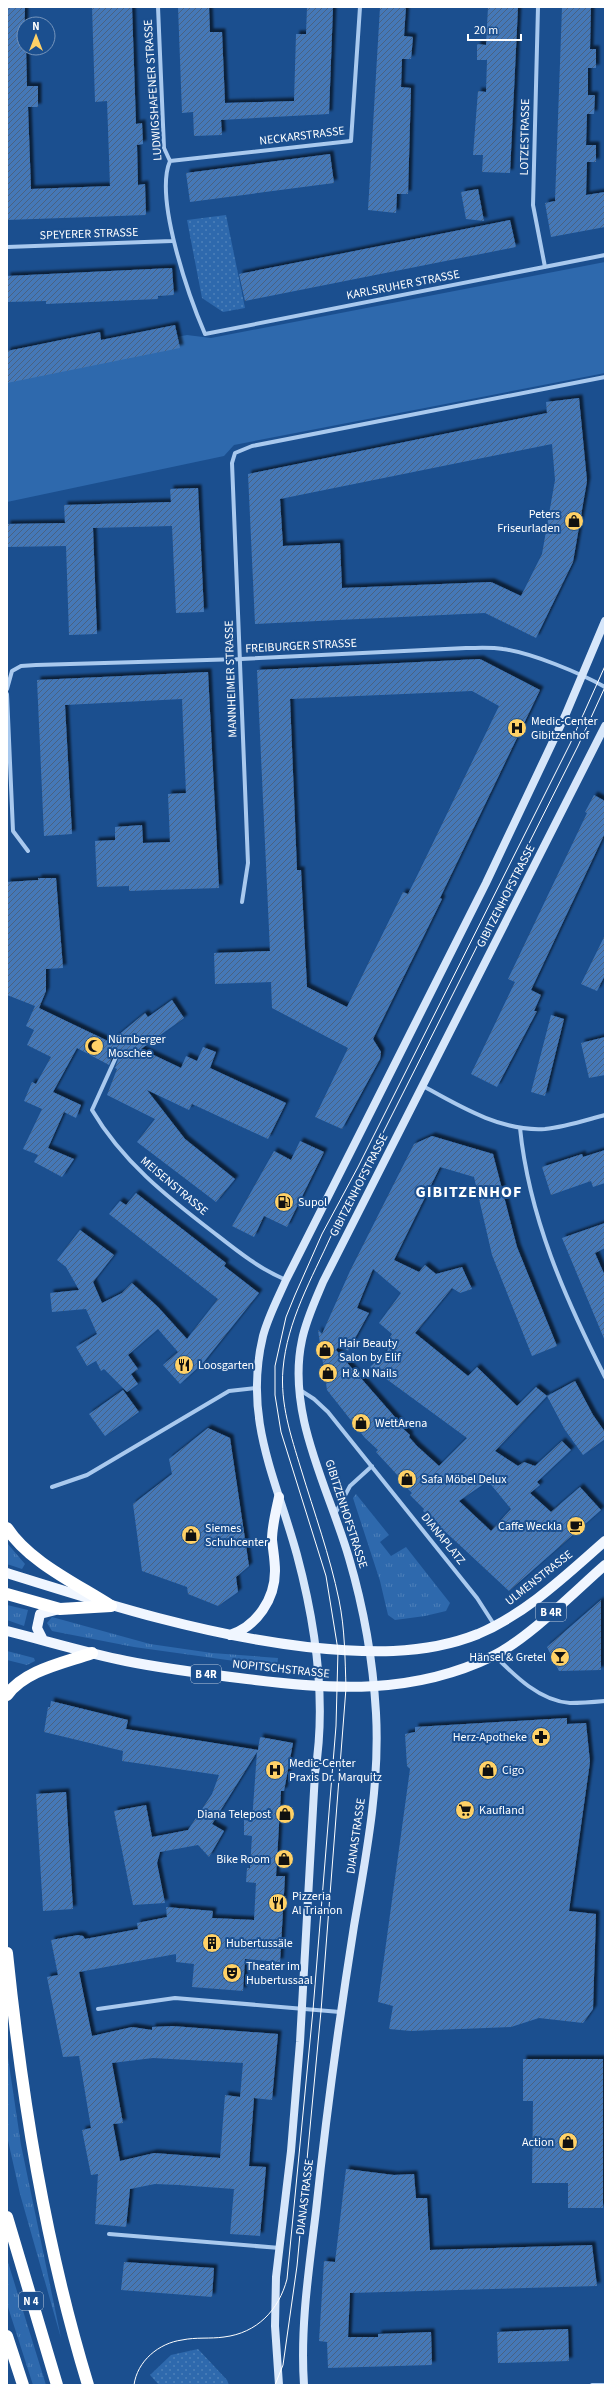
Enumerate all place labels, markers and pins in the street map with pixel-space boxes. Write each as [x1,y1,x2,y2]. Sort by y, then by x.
place label: Peters Friseurladen [497,506,560,537]
shop icon: Peters Friseurladen [563,510,585,532]
place label: Medic-Center Gibitzenhof [531,713,598,744]
hospital icon: Medic-Center Gibitzenhof [506,717,528,739]
place label: Nürnberger Moschee [108,1031,166,1062]
mosque icon: Nürnberger Moschee [83,1035,105,1057]
fuel station icon: Supol [273,1191,295,1213]
place label: Supol [298,1194,327,1211]
place label: Hair Beauty Salon by Elif [339,1335,401,1366]
shop icon: Hair Beauty Salon by Elif [314,1339,336,1361]
restaurant icon: Loosgarten [173,1354,195,1376]
place label: Loosgarten [198,1357,254,1374]
shop icon: H & N Nails [317,1362,339,1384]
place label: H & N Nails [342,1365,397,1382]
shop icon: WettArena [350,1412,372,1434]
place label: WettArena [375,1415,427,1432]
shop icon: Safa Möbel Delux [396,1468,418,1490]
place label: Safa Möbel Delux [421,1471,507,1488]
cafe icon: Caffe Weckla [565,1515,587,1537]
place label: Caffe Weckla [498,1518,562,1535]
place label: Siemes Schuhcenter [205,1520,269,1551]
shop icon: Siemes Schuhcenter [180,1524,202,1546]
bar icon: Hänsel & Gretel [549,1646,571,1668]
place label: Hänsel & Gretel [469,1649,546,1666]
pharmacy icon: Herz-Apotheke [530,1726,552,1748]
place label: Herz-Apotheke [453,1729,527,1746]
place label: Medic-Center Praxis Dr. Marquitz [289,1755,382,1786]
hospital icon: Medic-Center Praxis Dr. Marquitz [264,1759,286,1781]
shop icon: Cigo [477,1759,499,1781]
place label: Cigo [502,1762,524,1779]
supermarket icon: Kaufland [454,1799,476,1821]
place label: Kaufland [479,1802,524,1819]
shop icon: Diana Telepost [274,1803,296,1825]
place label: Diana Telepost [197,1806,271,1823]
shop icon: Bike Room [273,1848,295,1870]
place label: Bike Room [216,1851,270,1868]
place label: Pizzeria Al Trianon [292,1888,343,1919]
restaurant icon: Pizzeria Al Trianon [267,1892,289,1914]
building icon: Hubertussäle [201,1932,223,1954]
place label: Hubertussäle [226,1935,293,1952]
place label: Theater im Hubertussaal [246,1958,313,1989]
theatre icon: Theater im Hubertussaal [221,1962,243,1984]
shop icon: Action [557,2131,579,2153]
place label: Action [522,2134,554,2151]

